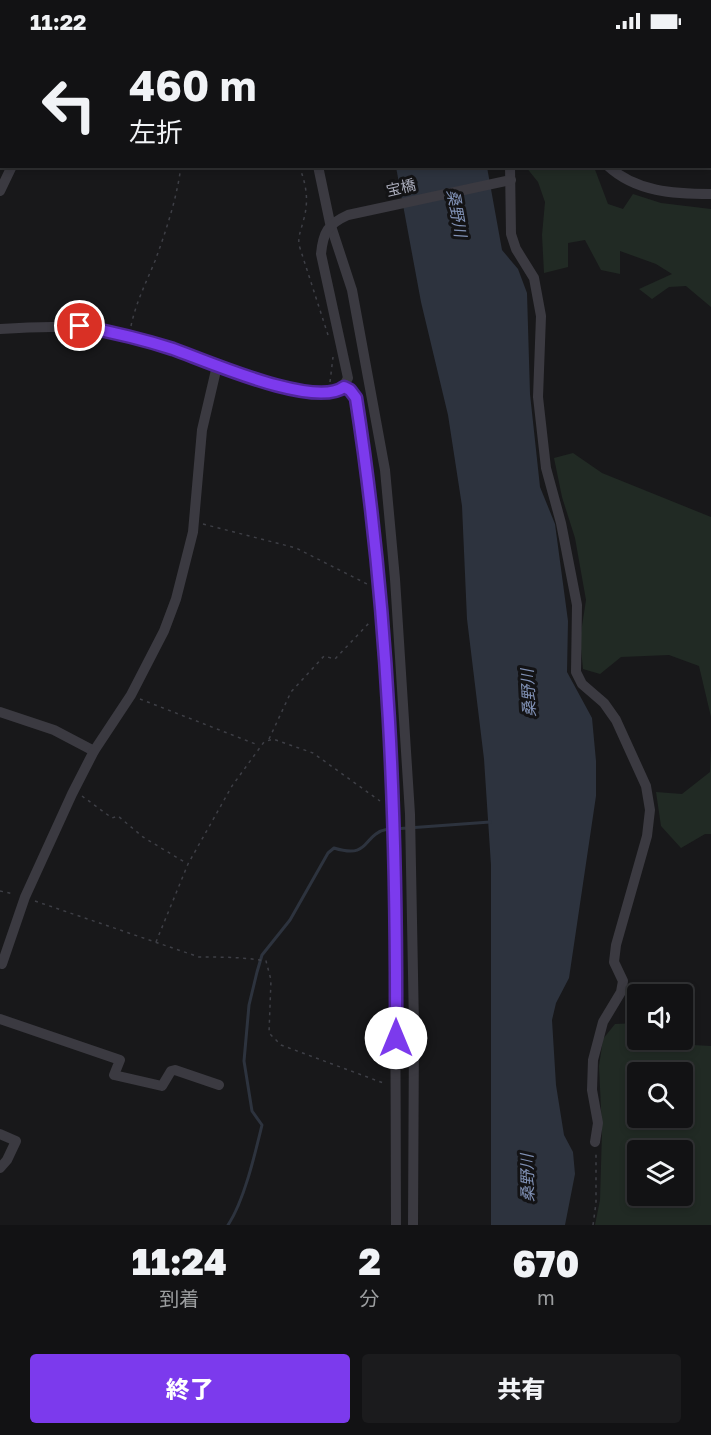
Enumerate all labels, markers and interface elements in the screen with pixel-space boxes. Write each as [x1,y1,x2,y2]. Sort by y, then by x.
text: 11:22 [30,8,87,35]
text: 460 m [129,60,256,110]
icon: left [30,66,108,144]
text: 左折 [129,116,183,148]
street label: 宝橋 [384,175,417,199]
water label: 桑野川 [443,188,471,240]
pin [54,300,105,351]
icon: arrive [63,309,96,342]
water label: 桑野川 [517,667,539,717]
map controls [627,984,693,1206]
button: sound [627,984,693,1050]
position arrow [364,1006,428,1070]
button: search [627,1062,693,1128]
button: layers [627,1140,693,1206]
water label: 桑野川 [517,1152,537,1202]
text: 11:24 [132,1240,227,1283]
text: 2 [358,1240,381,1283]
text: 670 [512,1242,579,1285]
text: m [537,1285,555,1309]
text: 到着 [159,1286,199,1310]
text: 分 [360,1286,380,1310]
button: 終了 [30,1354,350,1423]
button: 共有 [362,1354,681,1423]

